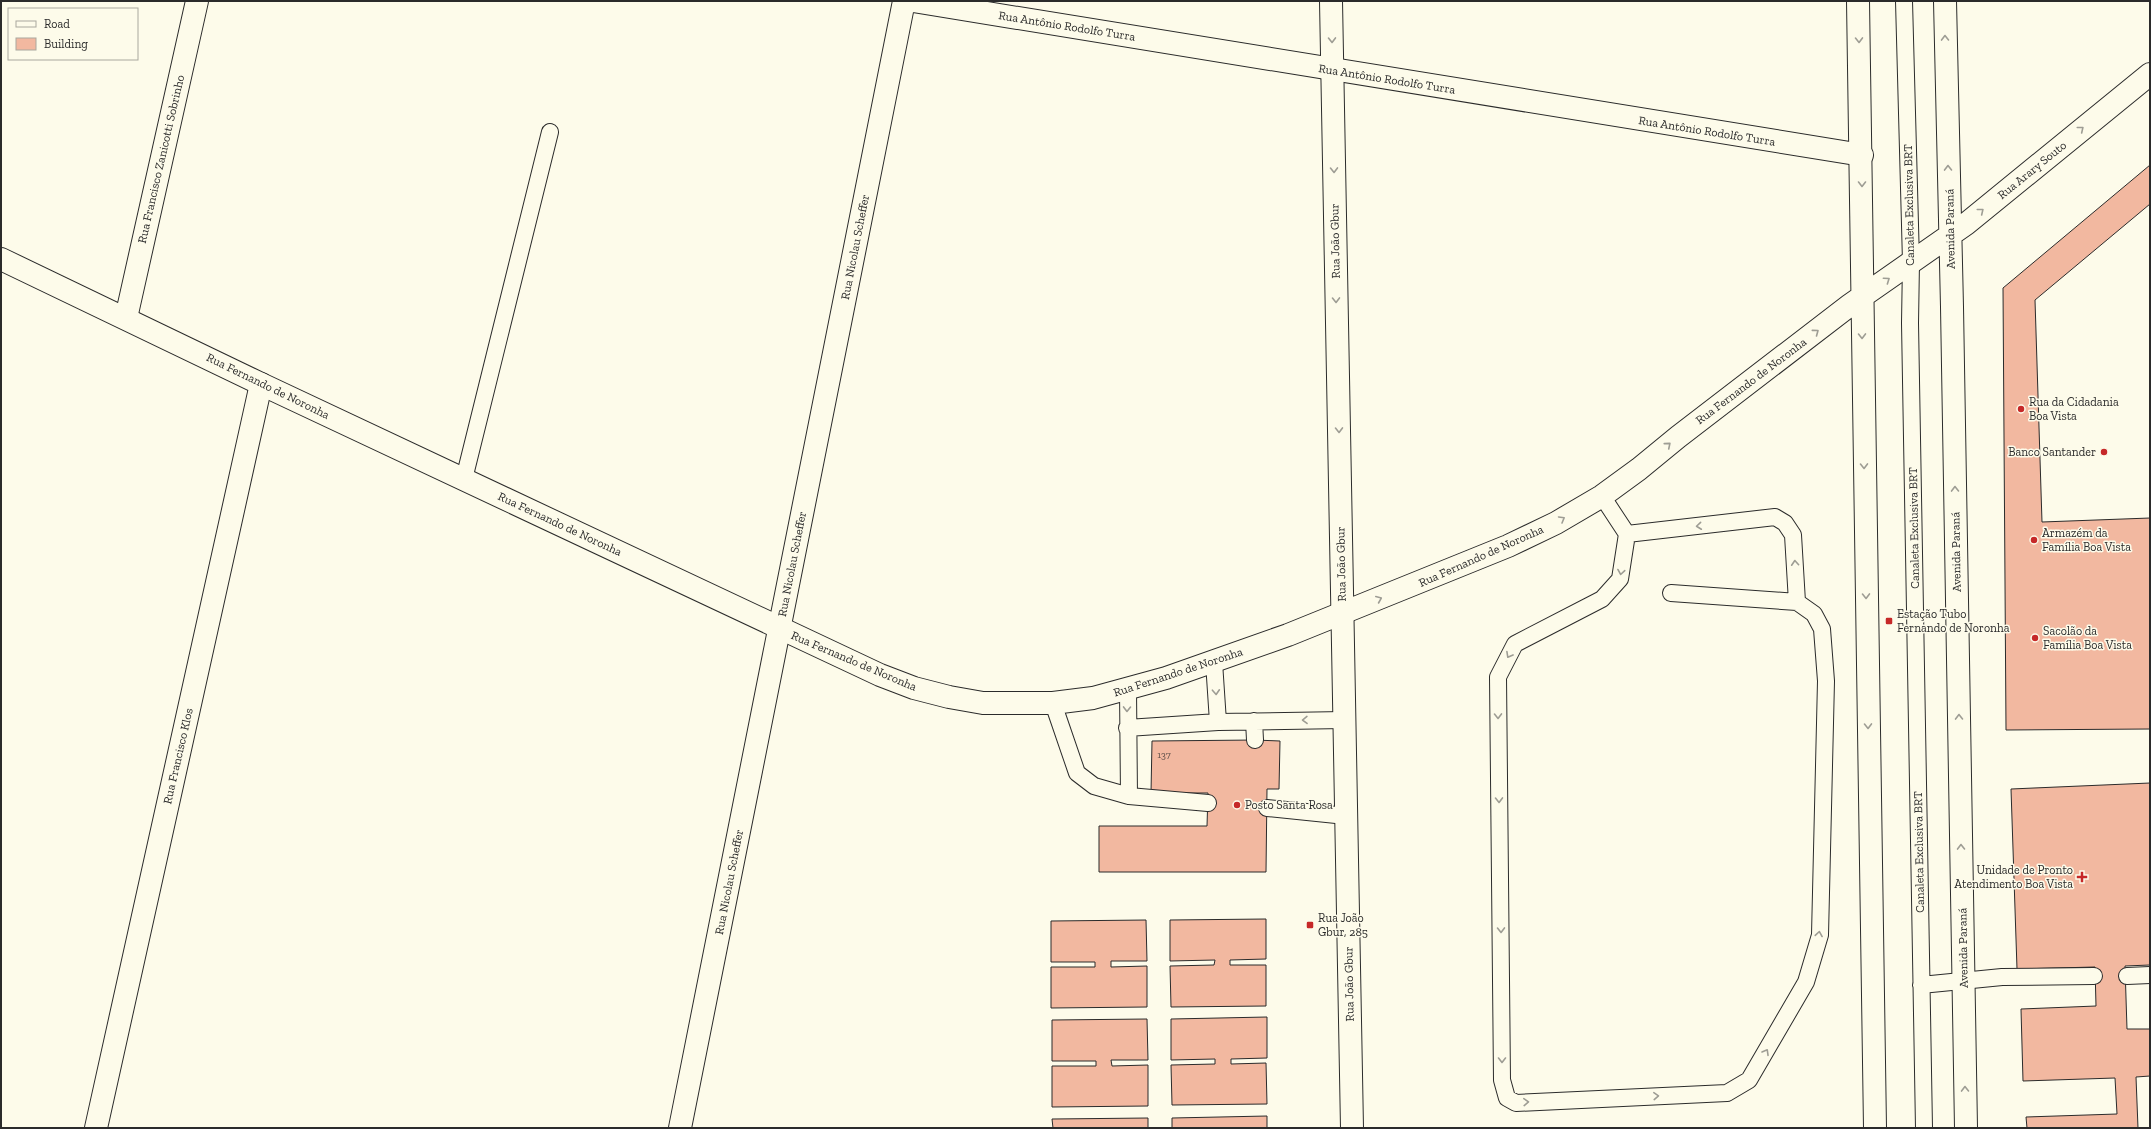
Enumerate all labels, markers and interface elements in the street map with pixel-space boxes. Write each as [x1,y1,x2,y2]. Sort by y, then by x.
legend [8,8,138,60]
street label: Rua Antônio Rodolfo Turra [998,8,1137,44]
text: Road [44,17,70,31]
one-way arrow [1941,35,1950,41]
text: Building [44,37,88,51]
one-way arrow [1327,37,1336,43]
one-way arrow [1855,37,1863,43]
street label: Rua Antônio Rodolfo Turra [1318,61,1457,97]
street label: Rua Francisco Zanicotti Sobrinho [135,73,187,245]
street label: Rua Antônio Rodolfo Turra [1638,113,1777,149]
one-way arrow [2077,127,2084,134]
street label: Rua Arary Souto [1995,138,2069,202]
street label: Canaleta Exclusiva BRT [1901,144,1917,266]
one-way arrow [1944,165,1952,171]
one-way arrow [1330,167,1338,173]
one-way arrow [1858,181,1866,187]
street label: Avenida Paraná [1942,189,1958,269]
street label: Rua Nicolau Scheffer [838,193,872,301]
street label: Rua João Gbur [1327,203,1343,279]
one-way arrow [1976,209,1983,216]
one-way arrow [1882,278,1889,285]
one-way arrow [1332,297,1341,303]
one-way arrow [1811,329,1818,336]
one-way arrow [1858,333,1866,339]
street label: Rua Fernando de Noronha [1693,335,1809,427]
street label: Rua Fernando de Noronha [204,350,332,422]
place label: Rua da Cidadania Boa Vista [2029,395,2119,423]
marker: Rua da Cidadania Boa Vista [2016,404,2026,414]
one-way arrow [1335,427,1343,433]
one-way arrow [1664,443,1671,450]
place label: Banco Santander [2008,445,2096,459]
marker: Banco Santander [2099,447,2109,457]
one-way arrow [1860,463,1868,469]
street label: Canaleta Exclusiva BRT [1906,467,1922,589]
one-way arrow [1951,486,1959,492]
street label: Rua Fernando de Noronha [496,489,624,559]
street label: Rua Nicolau Scheffer [775,510,809,618]
street label: Avenida Paraná [1948,512,1964,592]
one-way arrow [1558,517,1565,524]
one-way arrow [1696,521,1702,530]
street label: Rua Fernando de Noronha [1416,522,1546,590]
street label: Rua João Gbur [1333,526,1349,602]
place label: Armazém da Família Boa Vista [2042,526,2131,554]
marker: Armazém da Família Boa Vista [2029,535,2039,545]
one-way arrow [1790,560,1799,566]
one-way arrow [1617,569,1626,575]
one-way arrow [1862,593,1870,599]
one-way arrow [1375,596,1382,604]
place label: Estação Tubo Fernando de Noronha [1897,607,2010,635]
marker: Estação Tubo Fernando de Noronha [1884,616,1894,626]
place label: Sacolão da Família Boa Vista [2043,624,2132,652]
street label: Rua Fernando de Noronha [789,628,919,694]
marker: Sacolão da Família Boa Vista [2030,633,2040,643]
street label: Rua Fernando de Noronha [1112,644,1245,700]
one-way arrow [1507,651,1514,658]
one-way arrow [1212,689,1220,695]
one-way arrow [1123,706,1132,712]
street label: Rua Francisco Klos [160,707,196,805]
one-way arrow [1494,713,1502,719]
one-way arrow [1955,714,1963,720]
one-way arrow [1302,716,1308,724]
one-way arrow [1864,723,1872,729]
house number: 137 [1157,749,1171,761]
street label: Canaleta Exclusiva BRT [1911,791,1927,913]
one-way arrow [1495,797,1503,803]
place label: Posto Santa Rosa [1245,798,1333,812]
marker: Posto Santa Rosa [1232,800,1242,810]
street label: Rua Nicolau Scheffer [712,828,746,936]
one-way arrow [1957,844,1965,850]
place label: Unidade de Pronto Atendimento Boa Vista [1954,863,2073,891]
marker: Unidade de Pronto Atendimento Boa Vista [2076,871,2088,883]
street label: Avenida Paraná [1955,908,1971,988]
place label: Rua João Gbur, 285 [1318,911,1368,939]
marker: Rua João Gbur, 285 [1305,920,1315,930]
one-way arrow [1497,927,1505,933]
one-way arrow [1814,931,1823,938]
street label: Rua João Gbur [1341,946,1357,1022]
one-way arrow [1761,1049,1768,1056]
one-way arrow [1498,1057,1506,1063]
one-way arrow [1961,1086,1970,1092]
one-way arrow [1653,1092,1659,1101]
one-way arrow [1523,1098,1529,1107]

